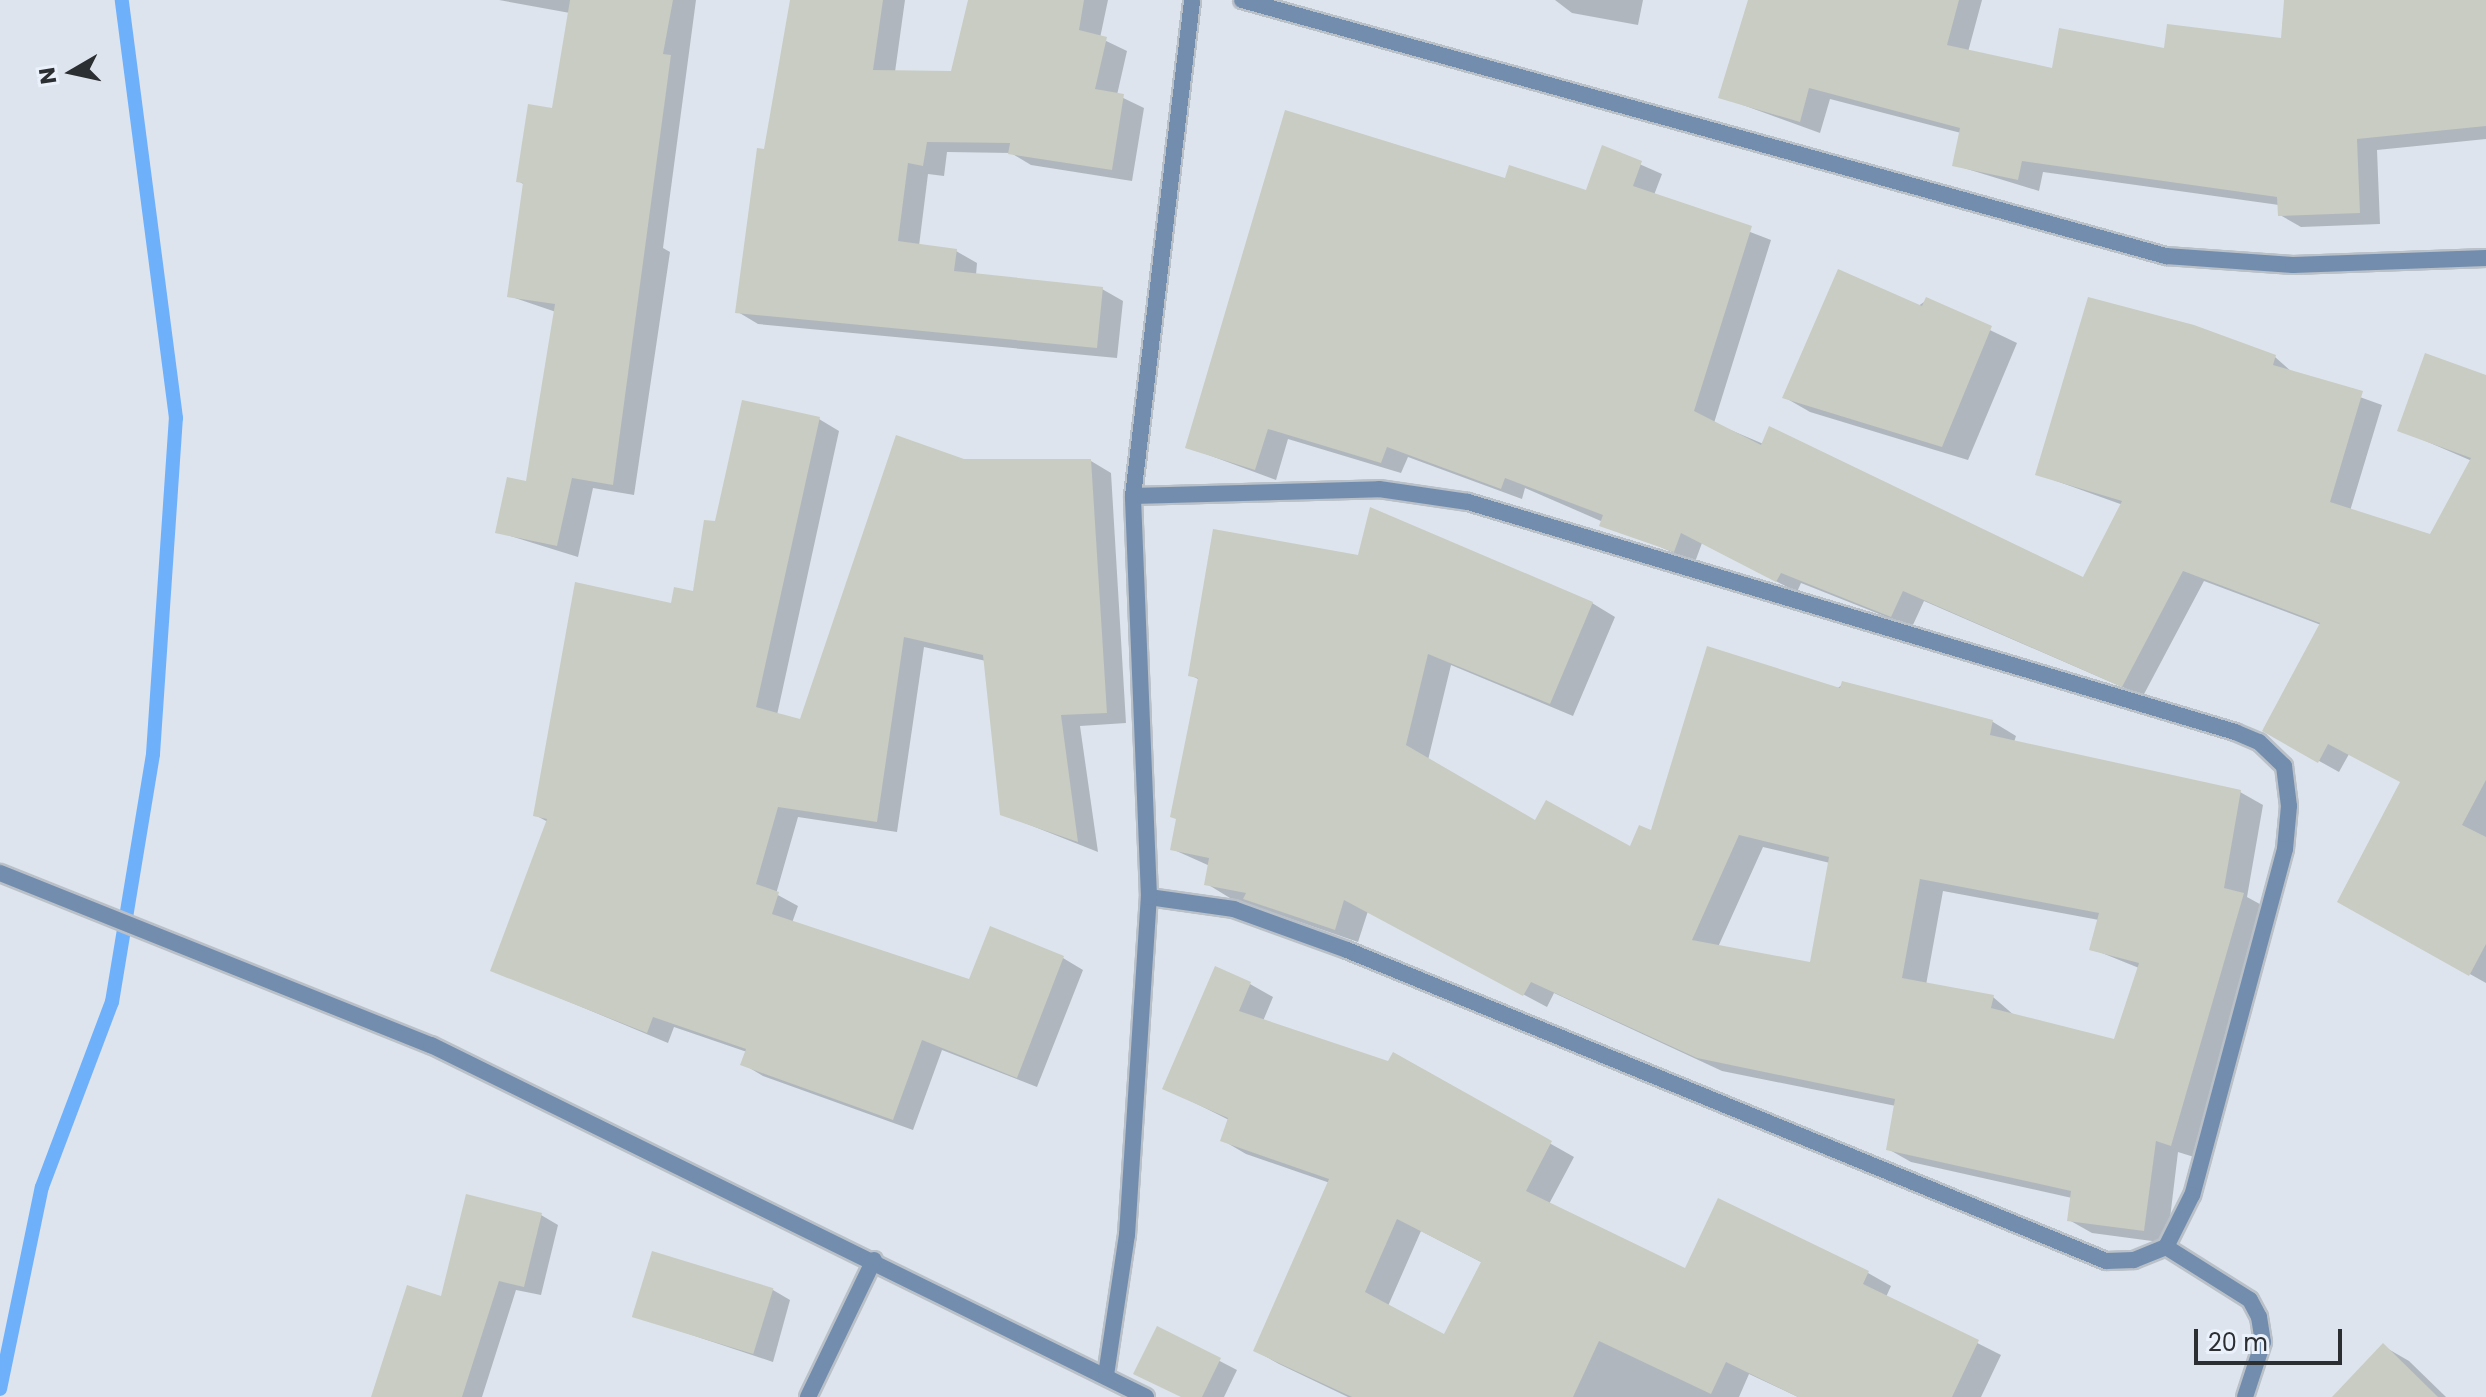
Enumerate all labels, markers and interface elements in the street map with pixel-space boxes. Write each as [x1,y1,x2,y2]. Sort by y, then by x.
north arrow [32,32,112,112]
text: N [31,65,64,86]
scale bar [2198,1313,2346,1363]
text: 20 m [2208,1326,2268,1359]

